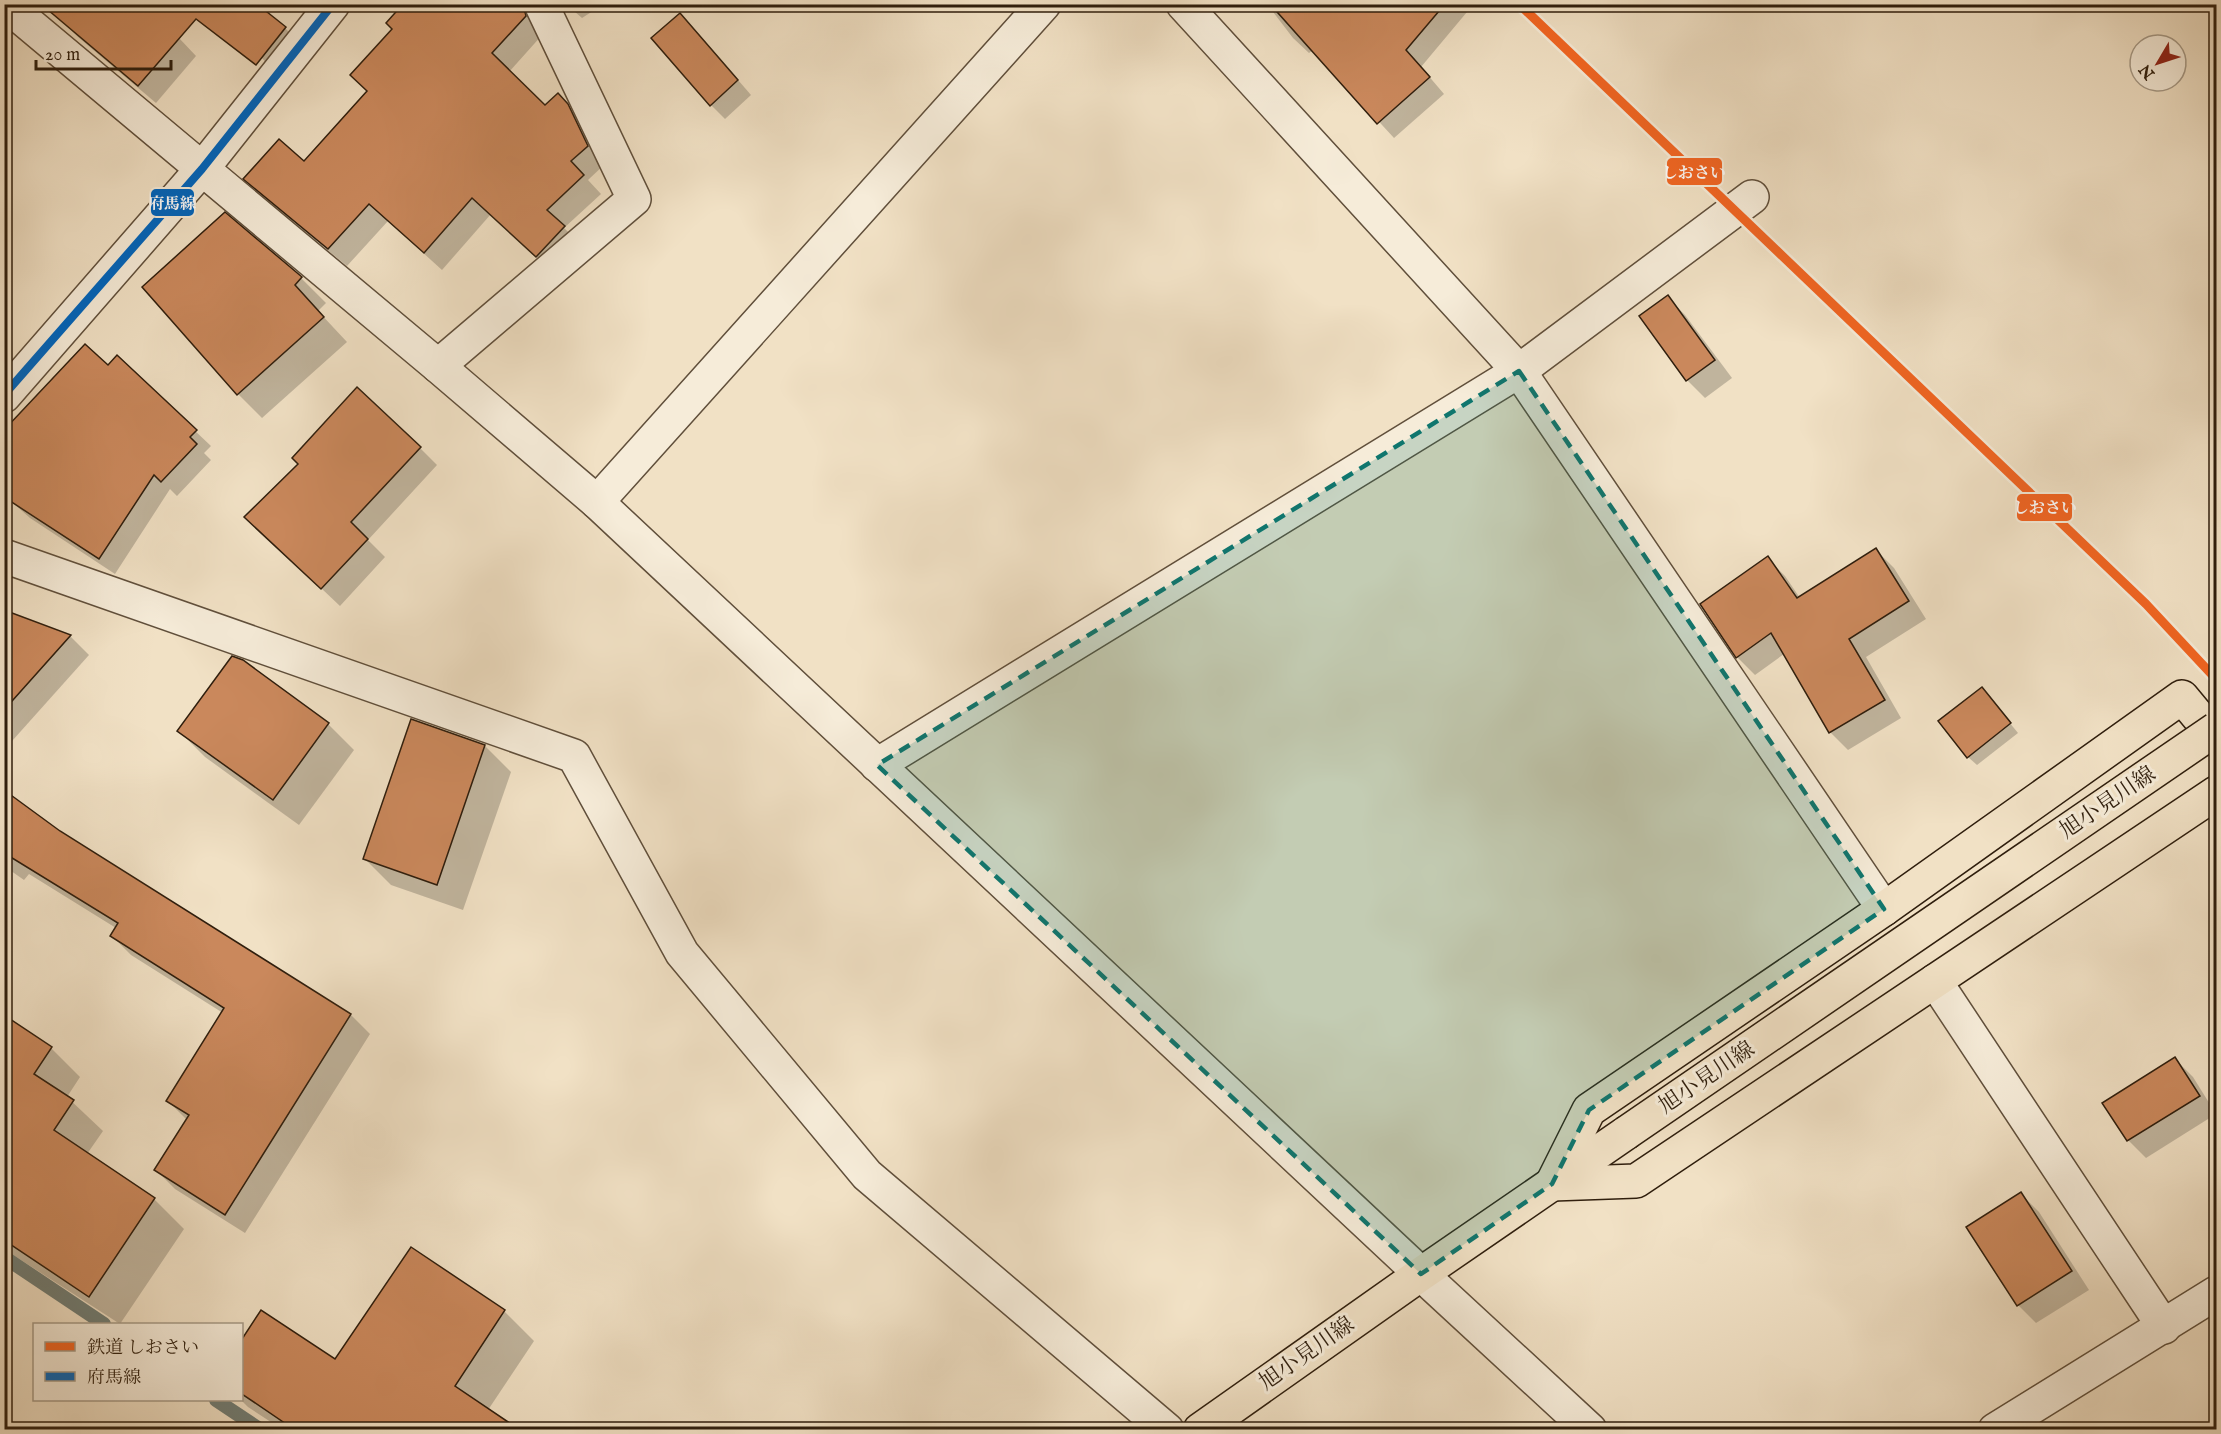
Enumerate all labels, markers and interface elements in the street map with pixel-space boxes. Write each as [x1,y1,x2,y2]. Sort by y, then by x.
scale bar [36,33,171,71]
north arrow [2128,33,2188,93]
text: 20 m [45,44,80,67]
text: N [2136,59,2161,84]
line badge: しおさい [1666,157,1723,186]
text: しおさい [1662,164,1726,184]
line badge: 府馬線 [150,188,195,217]
text: 府馬線 [148,195,196,215]
line badge: しおさい [2016,493,2073,522]
text: しおさい [2013,499,2077,519]
street label: 旭小見川線 [2055,761,2161,845]
street label: 旭小見川線 [1654,1036,1760,1120]
street label: 旭小見川線 [1254,1311,1360,1397]
legend [33,1323,243,1401]
text: 鉄道 しおさい [87,1337,199,1360]
text: 府馬線 [87,1367,141,1390]

